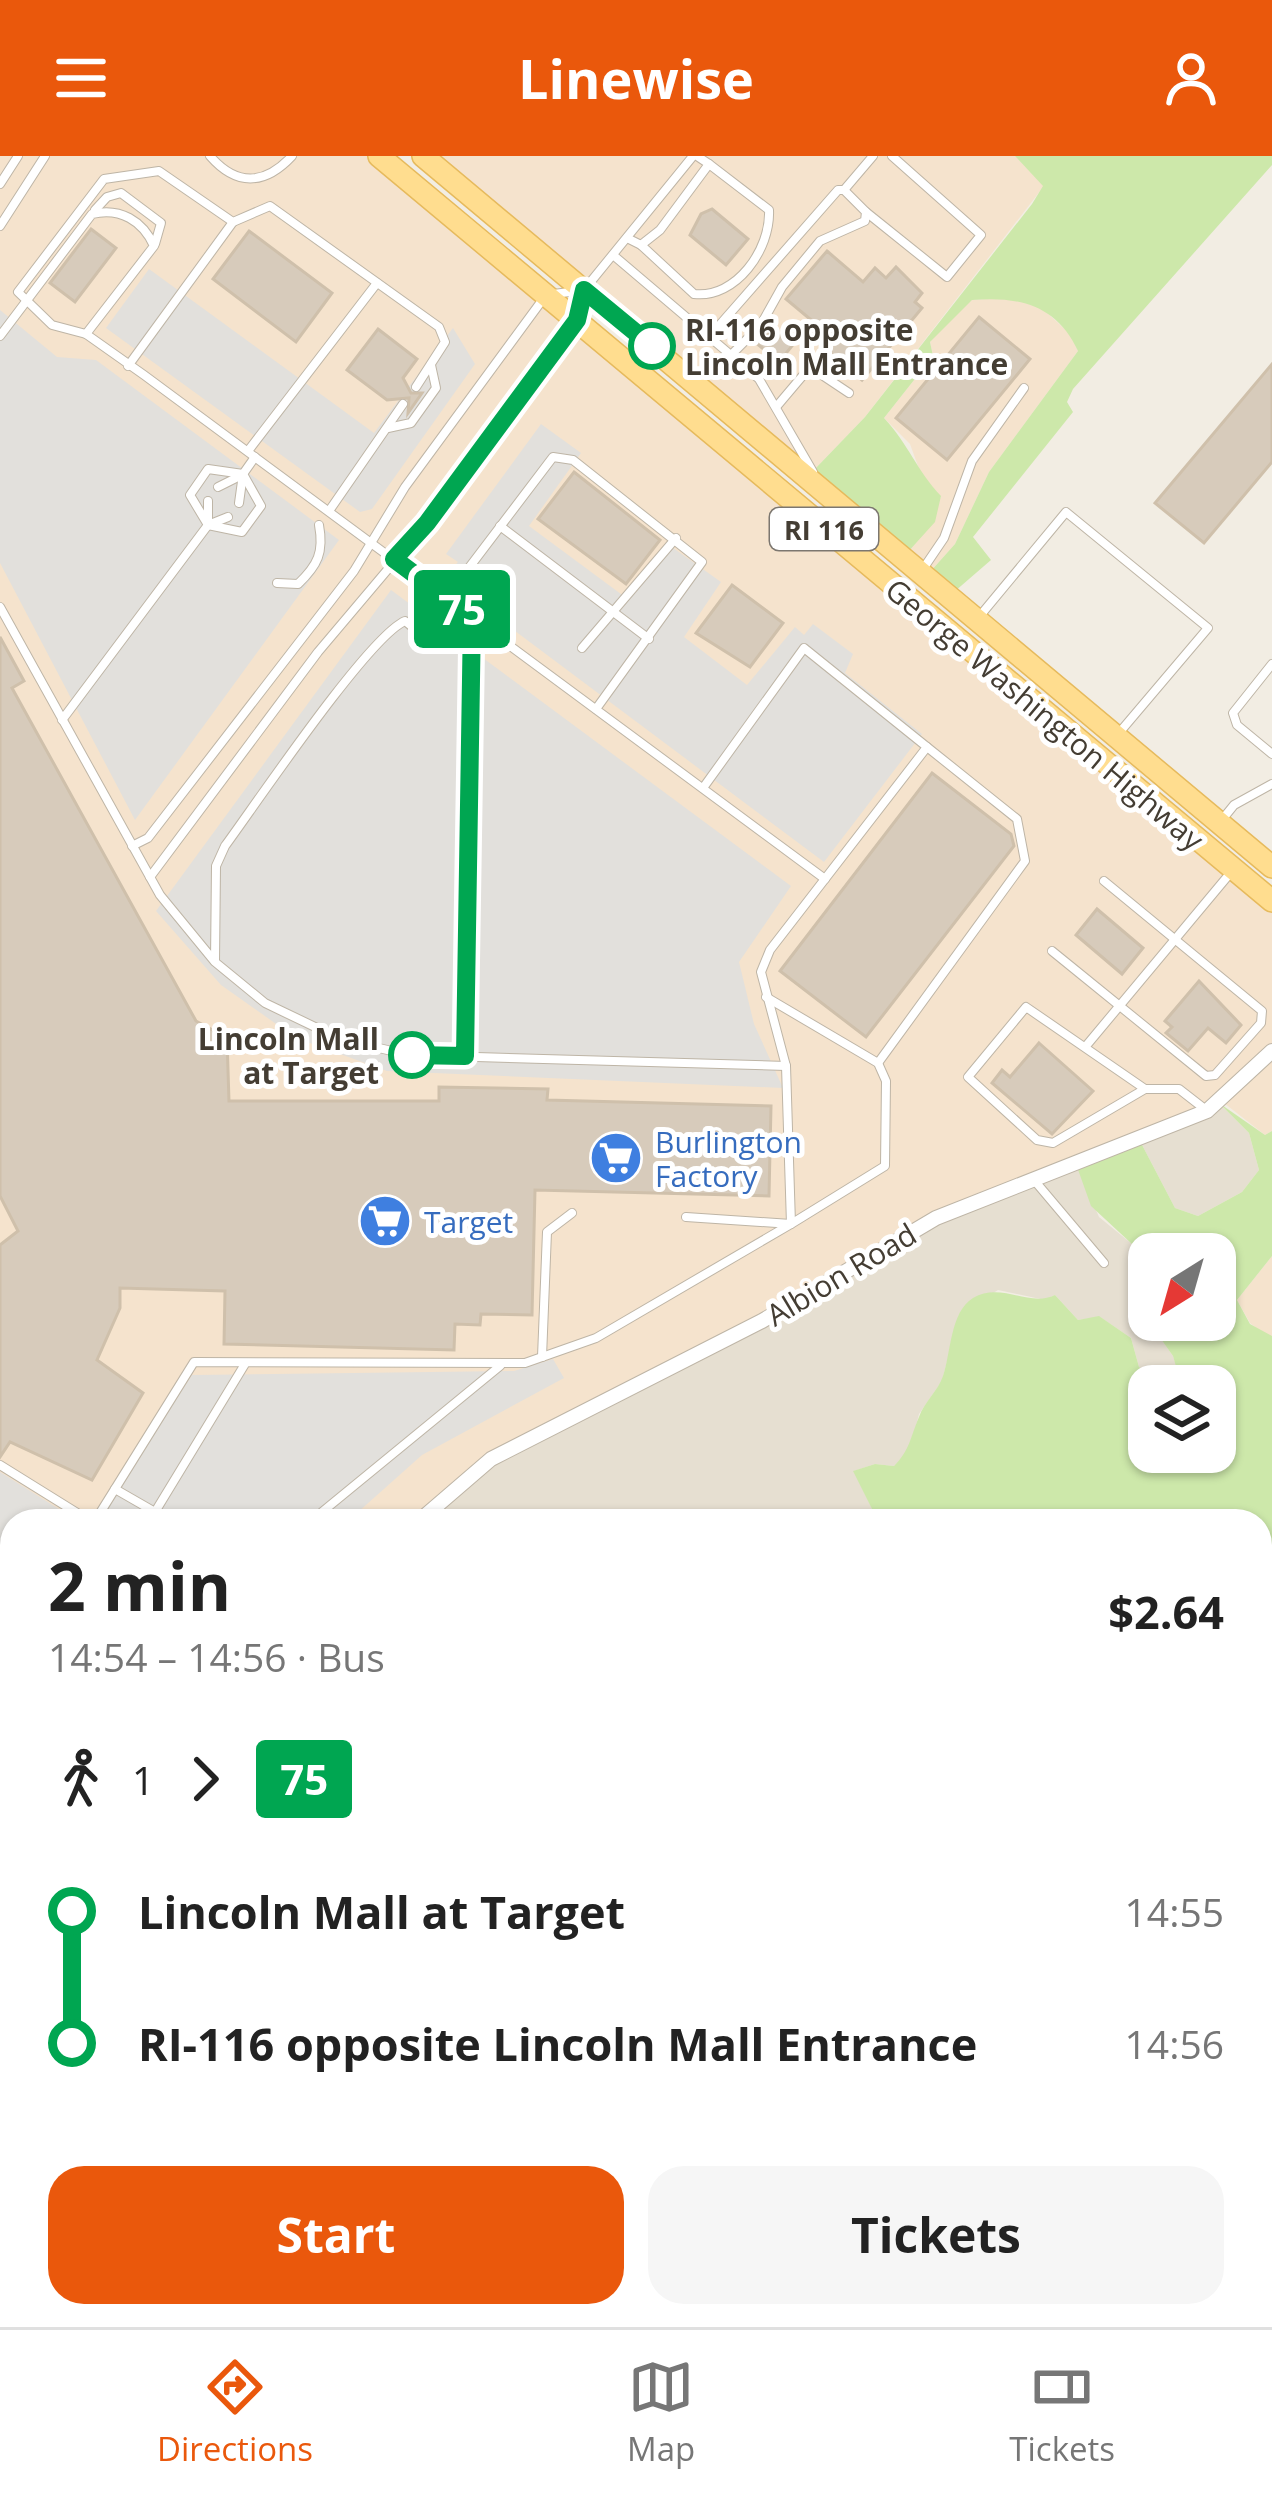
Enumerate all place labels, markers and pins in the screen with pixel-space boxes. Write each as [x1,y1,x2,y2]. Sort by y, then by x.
place label: RI-116 opposite Lincoln Mall Entrance [685,309,1008,384]
marker: RI-116 opposite Lincoln Mall Entrance [630,324,674,368]
place label: Lincoln Mall at Target [198,1018,379,1093]
marker: Lincoln Mall at Target [390,1033,434,1077]
place label: Burlington Factory [655,1121,802,1196]
supermarket icon: Burlington Factory [588,1130,644,1186]
supermarket icon: Target [357,1193,413,1249]
place label: Target [424,1201,513,1242]

